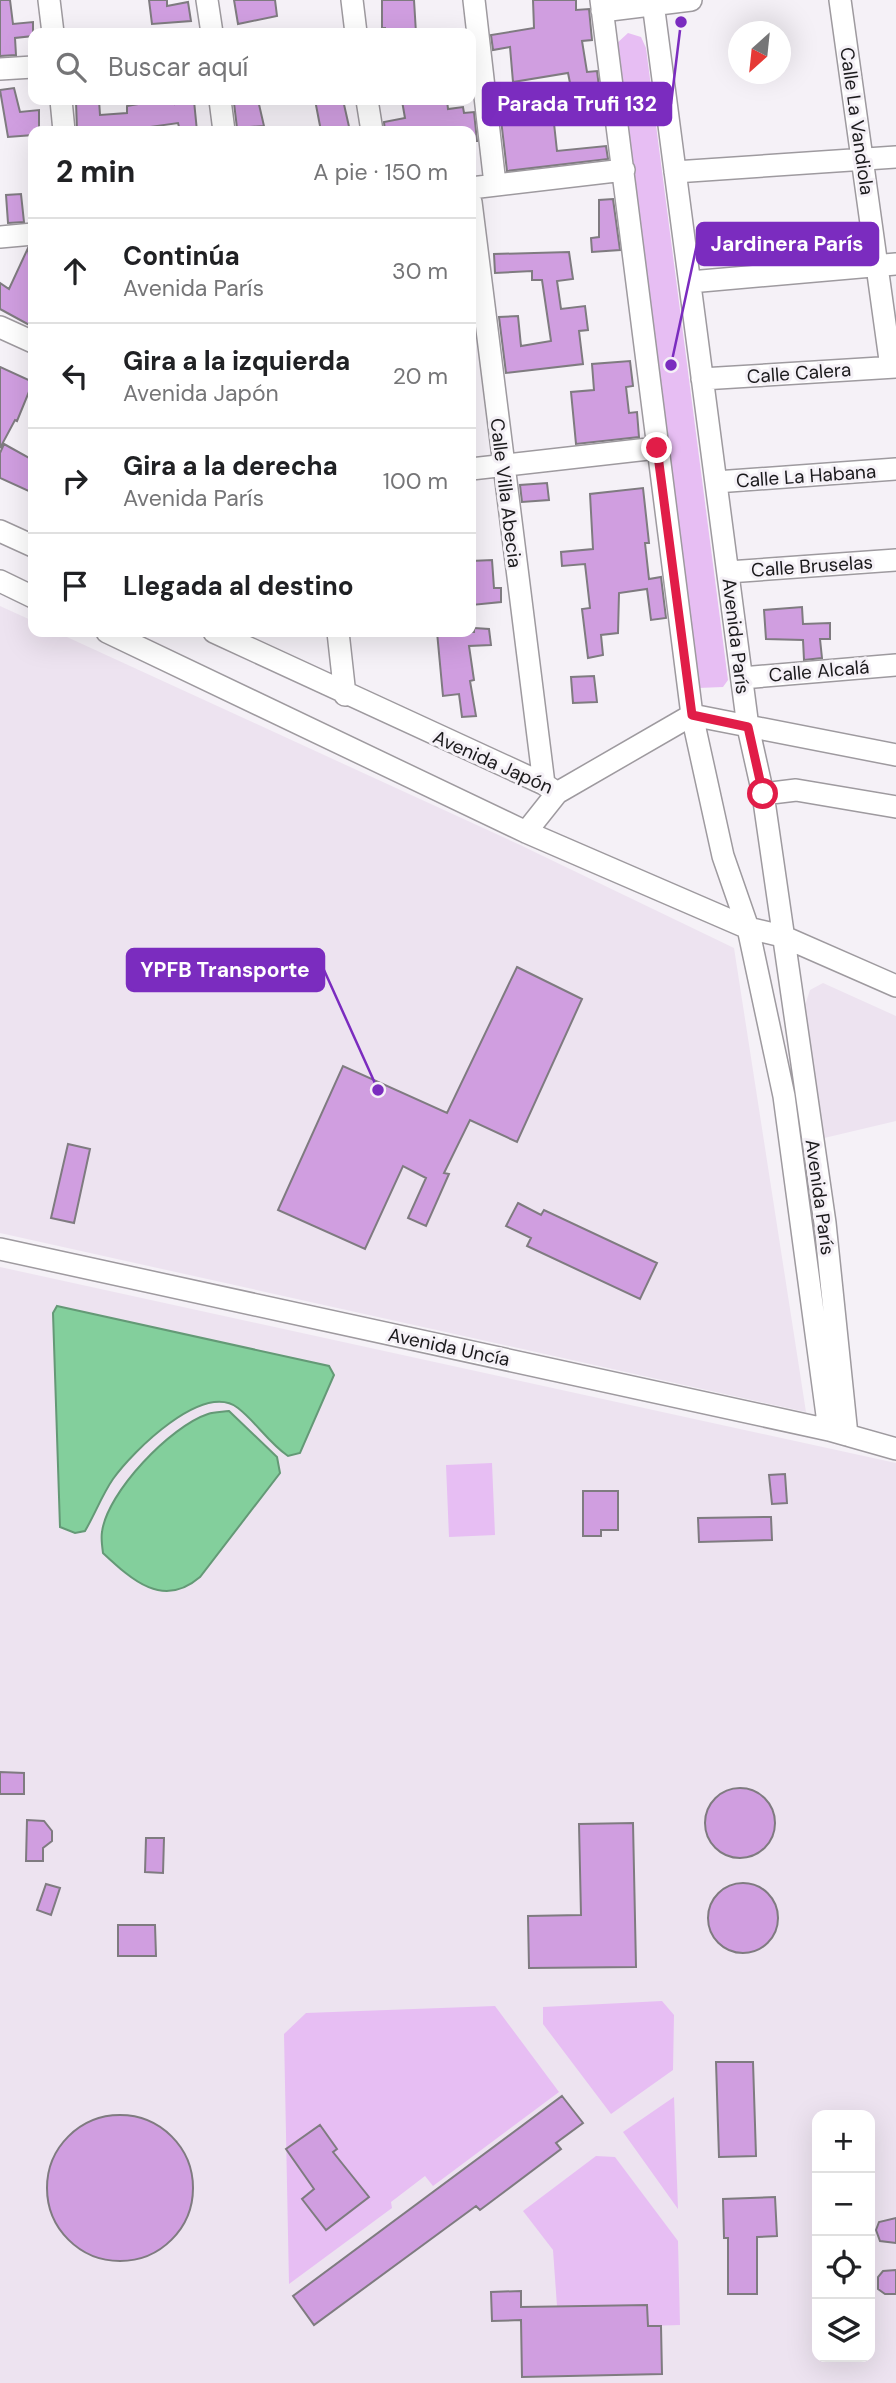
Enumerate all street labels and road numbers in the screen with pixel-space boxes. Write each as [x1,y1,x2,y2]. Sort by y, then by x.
street label: Calle La Vandiola [834,46,880,196]
street label: Calle Calera [746,357,852,389]
street label: Calle Villa Abecia [484,417,528,569]
street label: Calle La Habana [735,459,877,493]
street label: Calle Bruselas [750,549,874,583]
street label: Avenida París [716,577,756,695]
street label: Calle Alcalá [768,654,870,688]
street label: Avenida Japón [429,724,557,800]
street label: Avenida París [800,1138,840,1256]
street label: Avenida Uncía [386,1322,512,1372]

